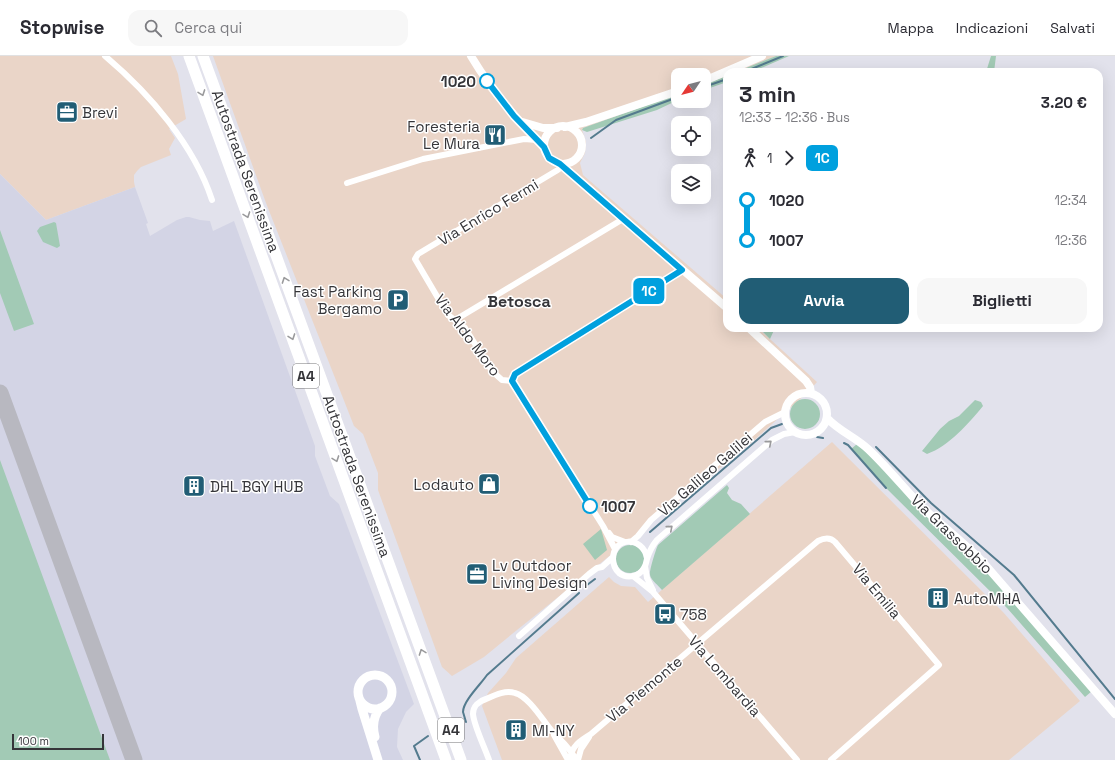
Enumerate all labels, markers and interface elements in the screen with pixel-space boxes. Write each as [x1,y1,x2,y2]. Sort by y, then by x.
search box [128,10,408,46]
text: Stopwise [20,15,104,40]
icon: search [142,17,164,39]
text: Cerca qui [174,18,242,37]
text: Mappa [888,19,934,37]
text: Indicazioni [956,19,1028,37]
text: Salvati [1050,19,1095,37]
north arrow [671,68,711,108]
map controls [671,68,711,204]
place label: 1020 [441,72,476,91]
marker: 1020 [479,73,495,89]
text: 3 min [739,80,796,108]
street label: Autostrada Serenissima [208,87,284,255]
one-way arrow [198,89,206,96]
text: 3.20 € [1041,93,1087,112]
office icon: Brevi [54,99,80,125]
place label: Brevi [82,103,118,122]
text: 12:33 – 12:36 · Bus [739,109,850,126]
button: locate [671,116,711,156]
place label: Foresteria Le Mura [407,117,480,153]
restaurant icon: Foresteria Le Mura [482,122,508,148]
icon: walk [739,147,761,169]
icon: forward [778,147,800,169]
text: 1C [814,149,830,167]
text: 1 [767,150,772,167]
button: layers [671,164,711,204]
street label: Via Enrico Fermi [434,175,542,249]
text: 1020 [769,191,804,210]
text: 12:34 [1054,192,1087,209]
one-way arrow [242,211,251,218]
text: 1007 [769,231,803,250]
text: 12:36 [1055,232,1087,249]
one-way arrow [282,277,290,284]
line badge: 1C [631,278,667,304]
button: Avvia [739,278,909,324]
button: Biglietti [917,278,1087,324]
place label: Fast Parking Bergamo [293,282,382,318]
text: 1C [641,282,657,300]
parking icon: Fast Parking Bergamo [385,287,411,313]
street label: Via Aldo Moro [431,290,505,380]
district label: Betosca [487,291,551,312]
one-way arrow [287,333,295,340]
road number: A4 [293,364,319,388]
street label: Autostrada Serenissima [319,392,395,560]
street label: Via Galileo Galilei [654,428,756,520]
one-way arrow [764,441,771,448]
one-way arrow [332,455,340,462]
shop icon: Lodauto [476,471,502,497]
building icon: DHL BGY HUB [181,473,207,499]
place label: Lodauto [413,475,474,494]
place label: DHL BGY HUB [210,477,303,496]
street label: Via Grassobbio [907,490,997,578]
place label: 1007 [601,497,635,516]
marker: 1007 [582,498,598,514]
one-way arrow [666,526,673,533]
place label: Lv Outdoor Living Design [492,556,588,592]
street label: Via Emilia [848,559,906,623]
office icon: Lv Outdoor Living Design [464,561,490,587]
building icon: AutoMHA [925,585,951,611]
place label: AutoMHA [954,589,1021,608]
bus stop icon: 758 [652,601,678,627]
place label: 758 [680,605,707,624]
street label: Via Lombardia [685,632,766,721]
one-way arrow [418,649,426,656]
street label: Via Piemonte [602,652,686,726]
building icon: MI-NY [503,717,529,743]
road number: A4 [438,718,464,742]
place label: MI-NY [532,721,575,740]
scale bar [12,732,104,751]
text: 100 m [18,734,49,748]

